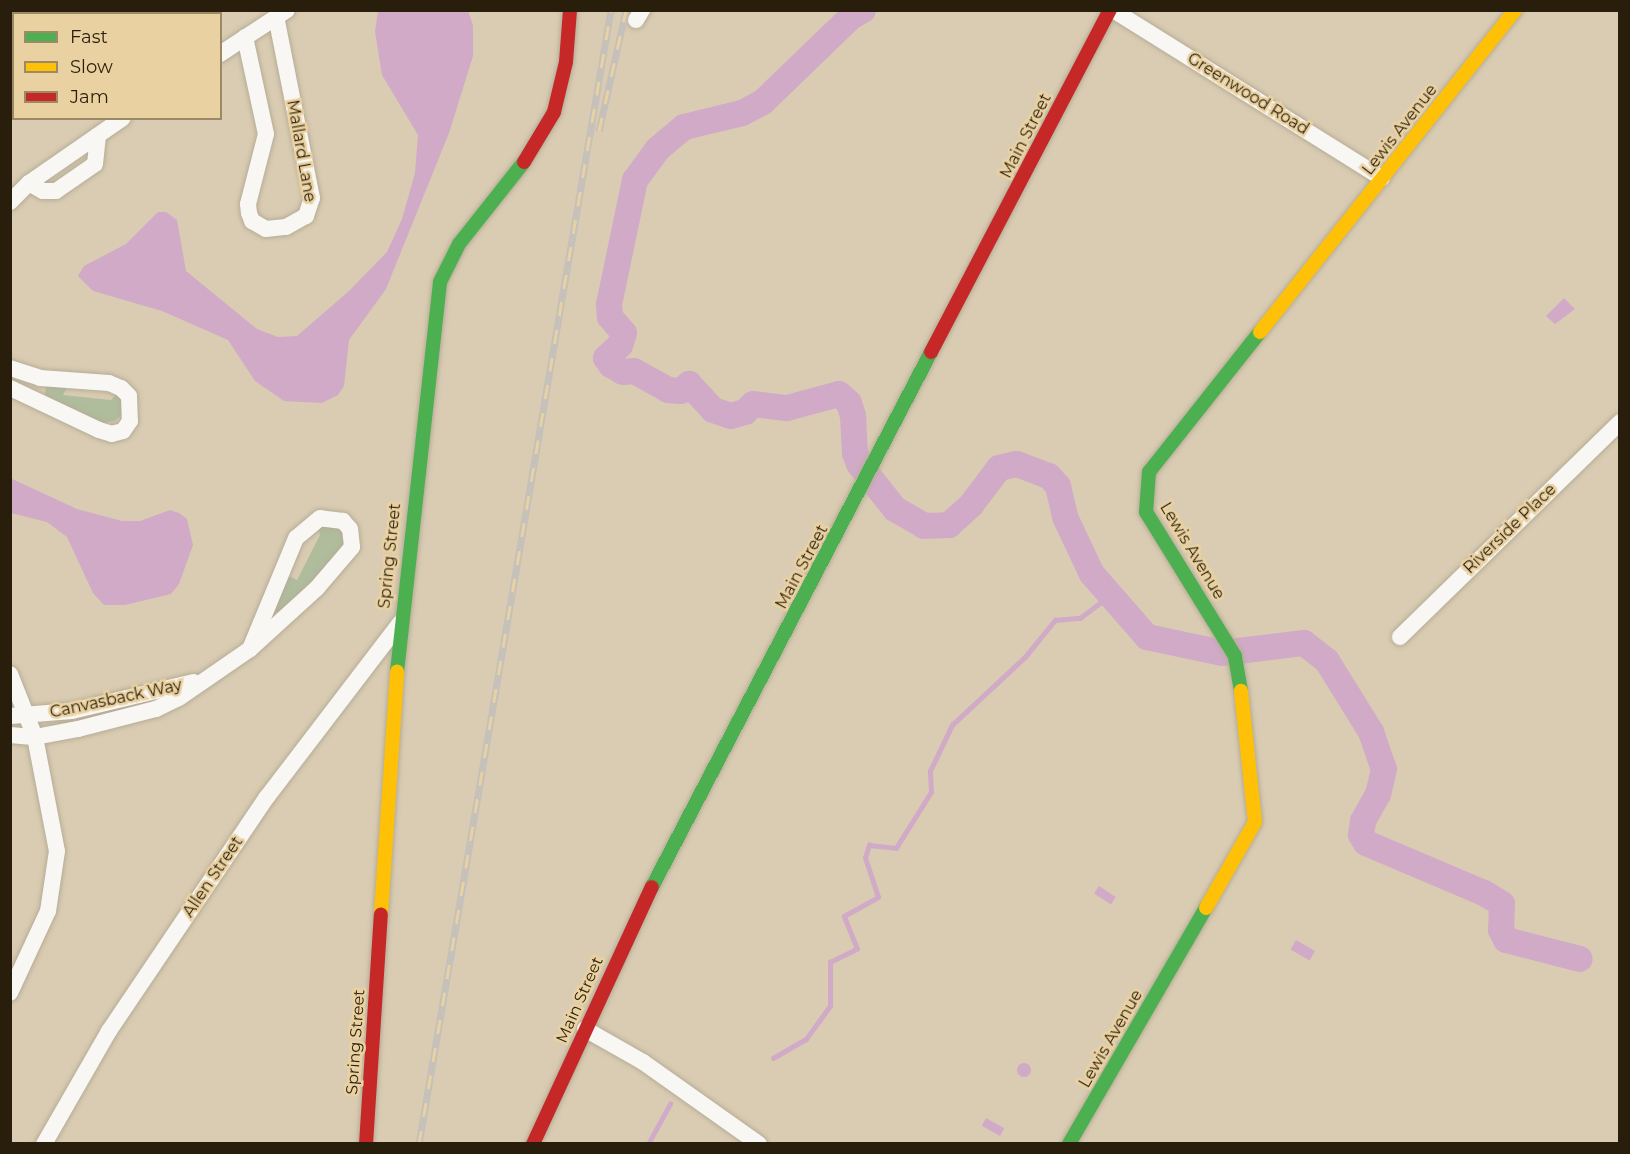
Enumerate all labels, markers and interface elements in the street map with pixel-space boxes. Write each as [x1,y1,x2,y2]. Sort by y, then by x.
legend [12,12,222,120]
text: Fast [70,26,108,48]
street label: Greenwood Road [1184,49,1312,139]
text: Slow [70,56,113,78]
street label: Lewis Avenue [1359,81,1441,179]
text: Jam [70,86,109,108]
street label: Main Street [996,90,1056,182]
street label: Mallard Lane [283,98,319,204]
street label: Riverside Place [1460,480,1560,578]
street label: Lewis Avenue [1156,499,1228,603]
street label: Spring Street [375,502,405,610]
street label: Main Street [772,522,832,612]
street label: Canvasback Way [48,676,184,722]
street label: Allen Street [179,833,247,921]
street label: Main Street [552,954,608,1046]
street label: Lewis Avenue [1075,987,1147,1091]
street label: Spring Street [343,989,369,1095]

